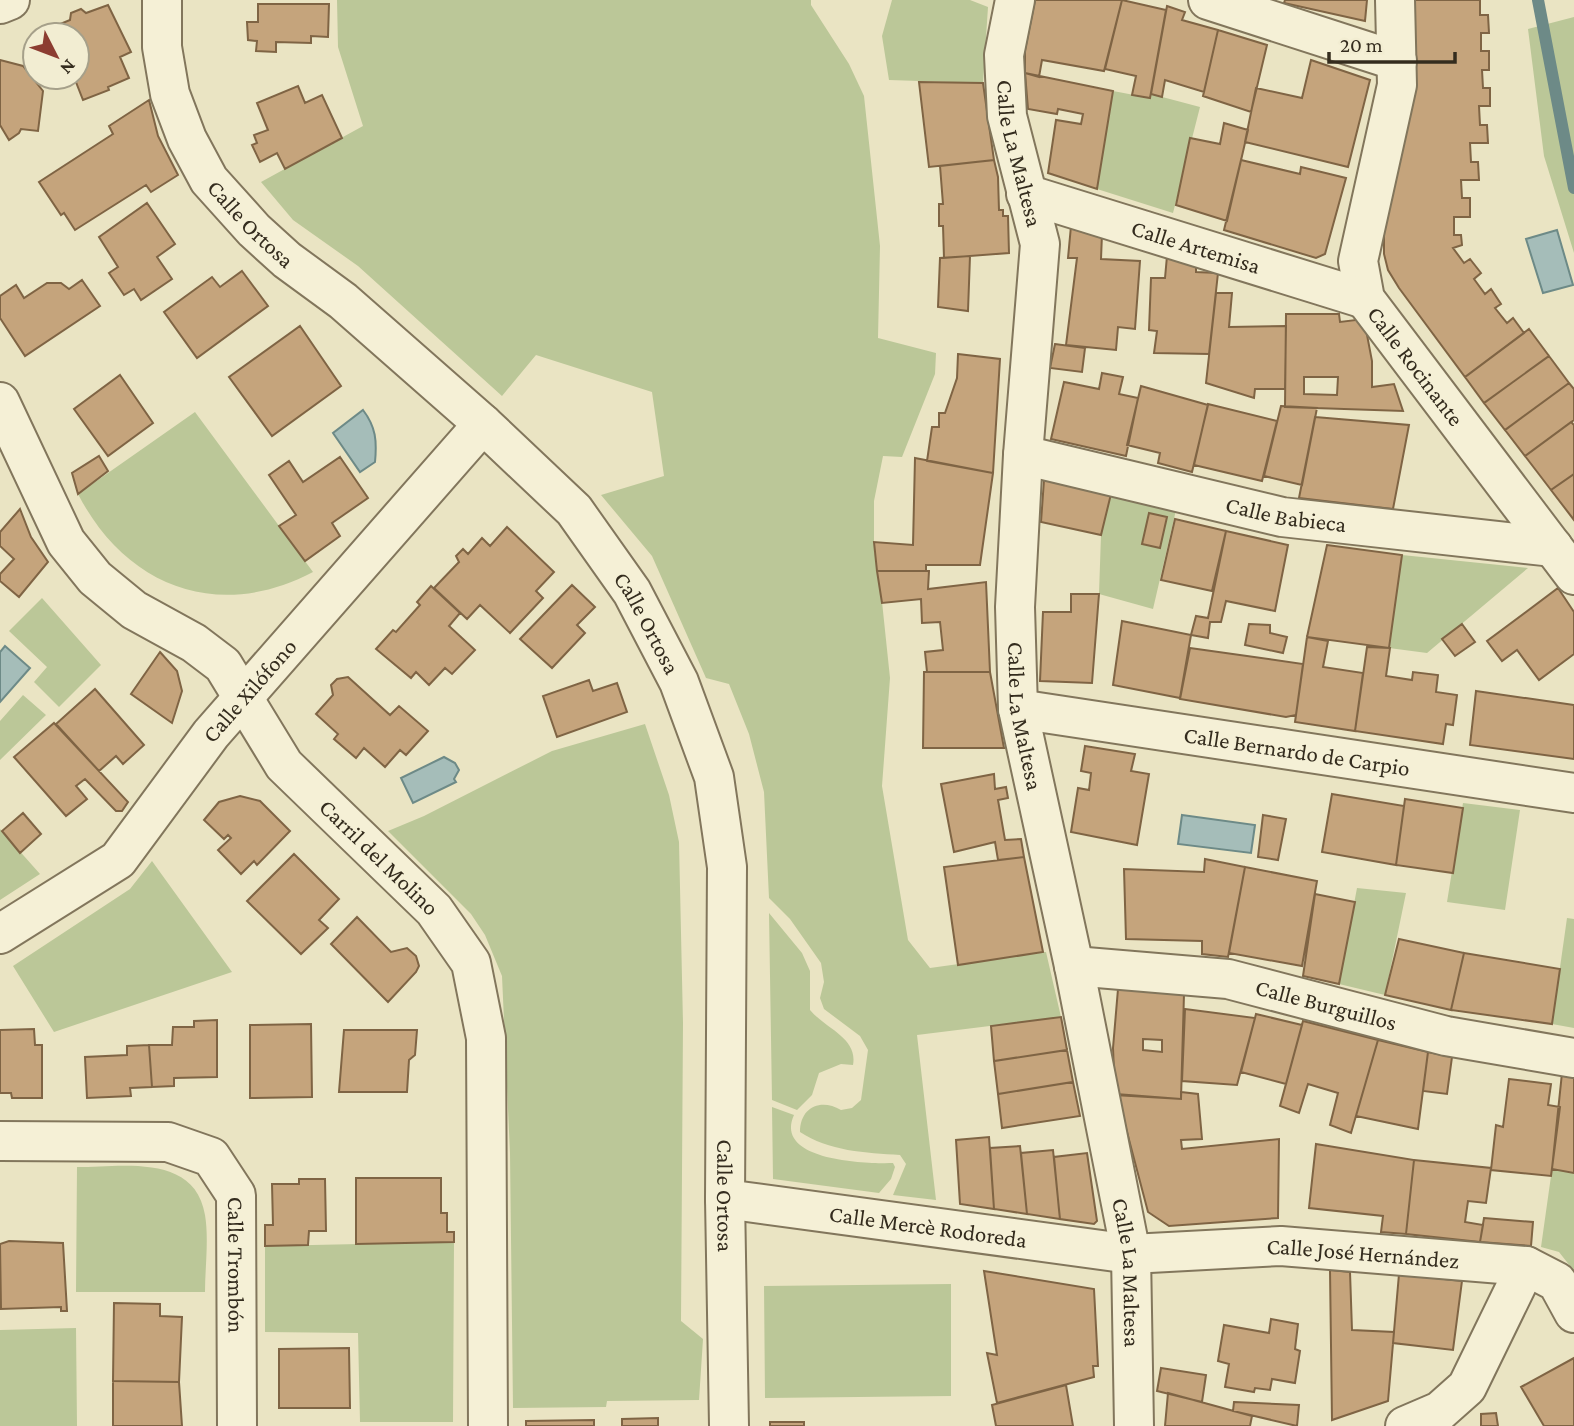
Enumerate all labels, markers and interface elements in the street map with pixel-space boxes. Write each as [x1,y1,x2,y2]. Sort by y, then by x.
north arrow [21,21,91,91]
scale bar [1329,21,1455,65]
text: 20 m [1340,33,1383,57]
text: N [56,55,80,79]
street label: Calle La Maltesa [992,79,1048,230]
street label: Calle Ortosa [202,174,300,273]
street label: Calle Artemisa [1128,214,1264,279]
street label: Calle Rocinante [1362,301,1469,431]
street label: Calle Babieca [1223,491,1348,537]
street label: Calle Ortosa [609,567,686,679]
street label: Calle Xilófono [197,633,302,747]
street label: Calle La Maltesa [1003,641,1048,793]
street label: Calle Bernardo de Carpio [1182,721,1412,781]
street label: Carril del Molino [314,794,444,921]
street label: Calle Burguillos [1253,974,1400,1036]
street label: Calle Ortosa [712,1139,739,1253]
street label: Calle La Maltesa [1107,1196,1146,1348]
street label: Calle Trombón [223,1197,250,1333]
street label: Calle Mercè Rodoreda [828,1200,1029,1253]
street label: Calle José Hernández [1266,1233,1460,1274]

